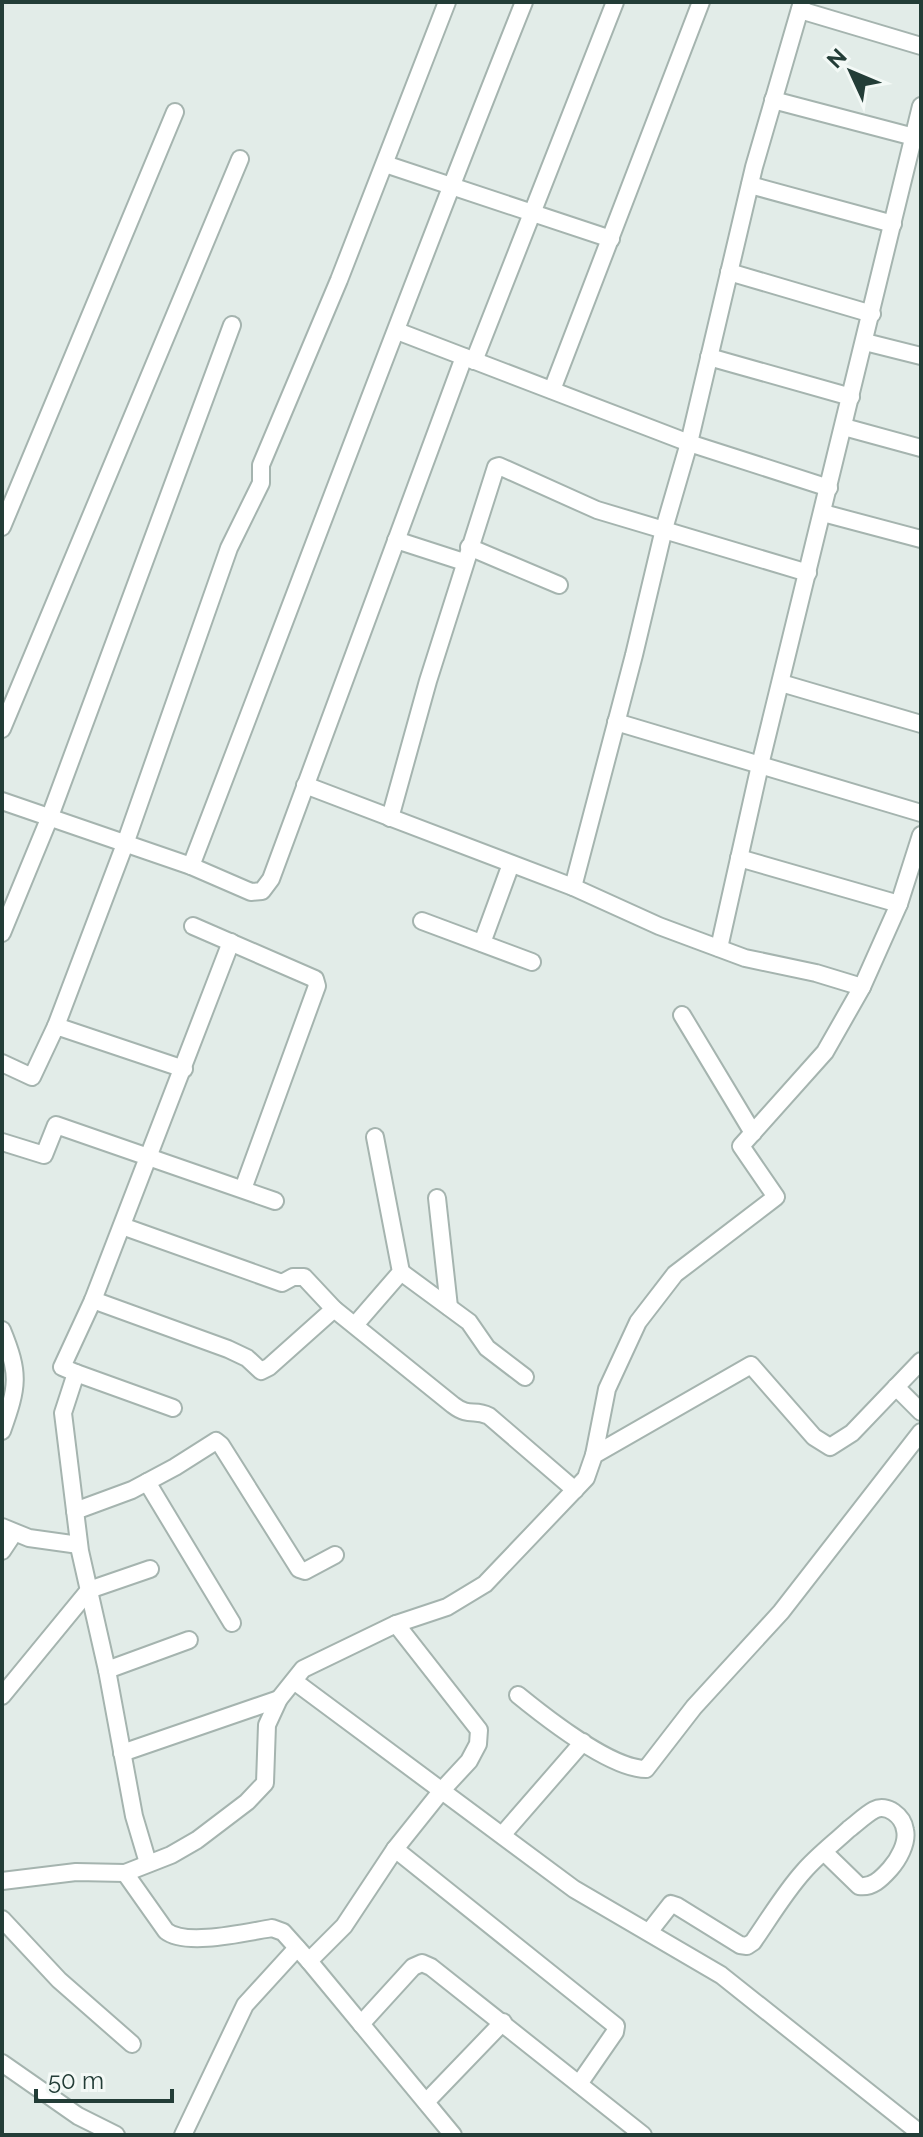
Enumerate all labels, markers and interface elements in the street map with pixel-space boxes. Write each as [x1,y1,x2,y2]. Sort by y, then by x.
north arrow [811,32,891,112]
text: N [821,43,852,73]
scale bar [36,2053,172,2103]
text: 50 m [48,2066,104,2095]

